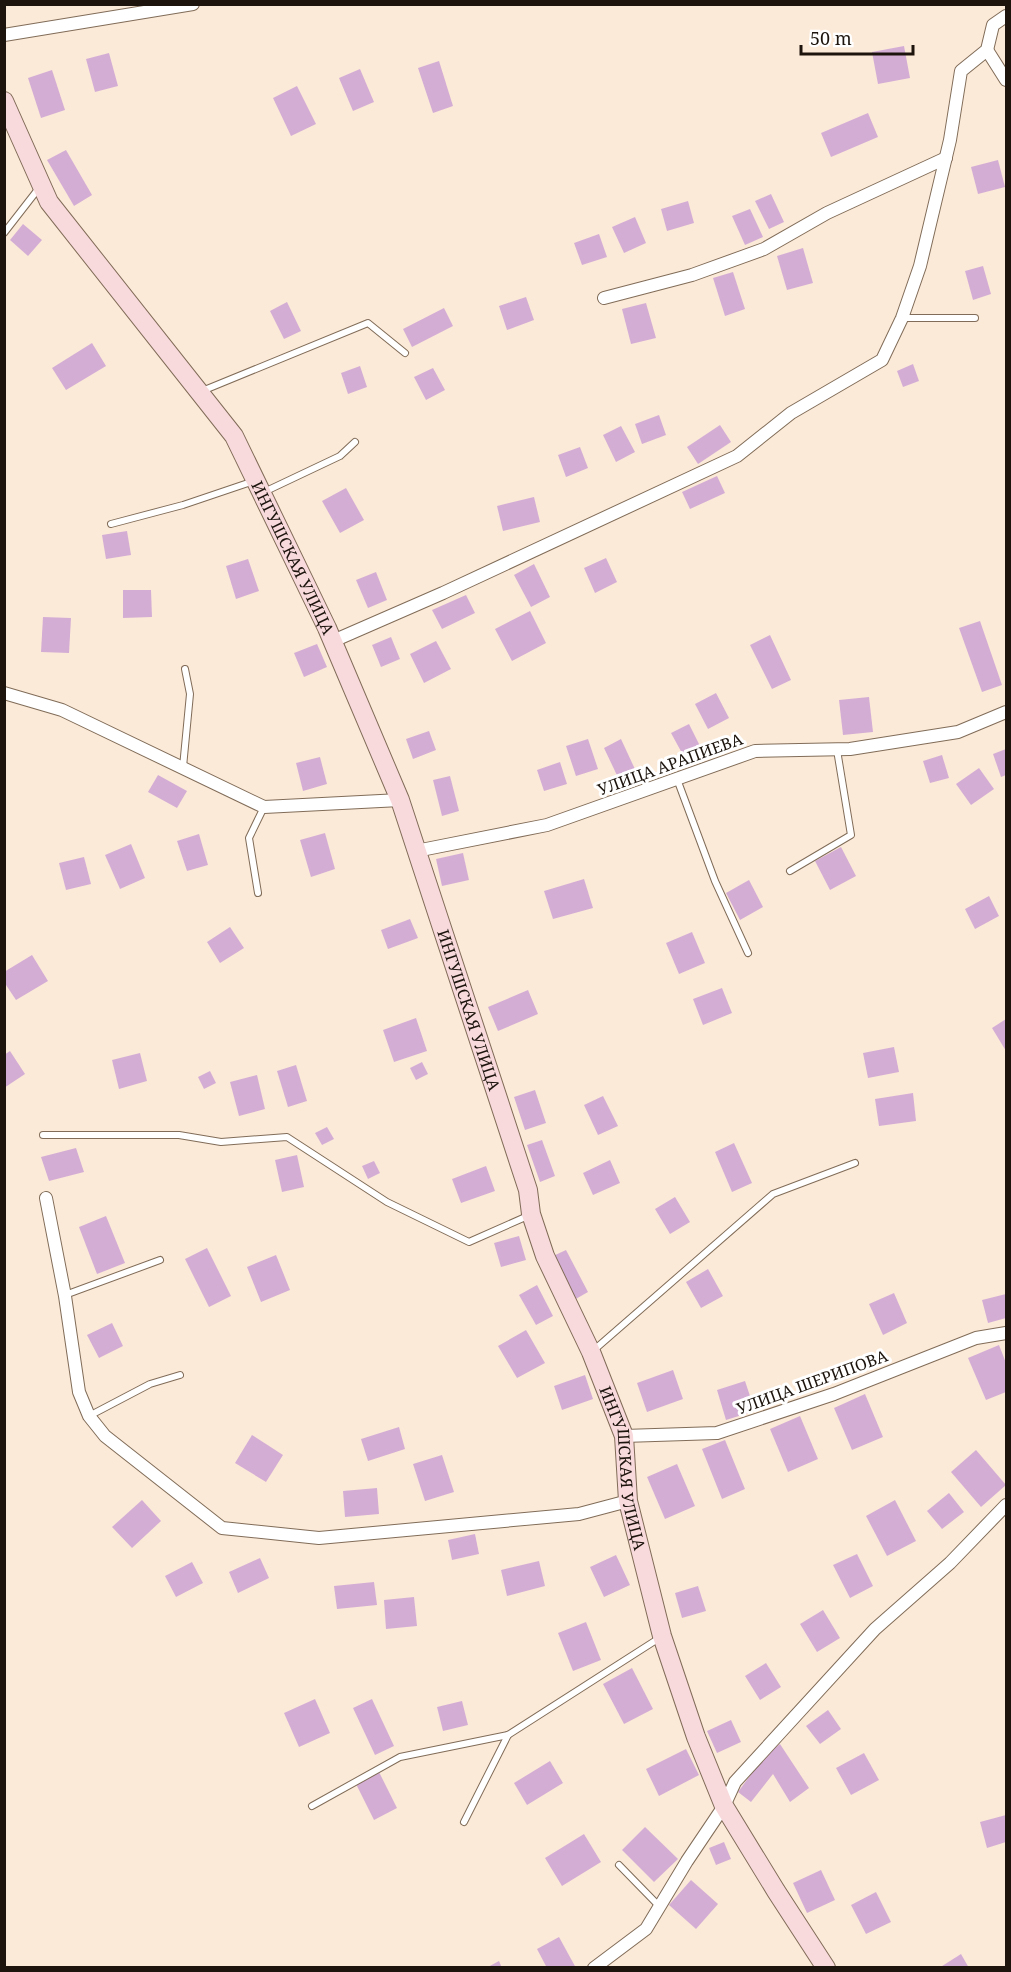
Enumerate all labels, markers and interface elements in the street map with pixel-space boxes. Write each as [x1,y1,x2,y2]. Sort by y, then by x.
scale bar [801,18,914,56]
text: 50 m [810,26,852,50]
street label: ИНГУШСКАЯ УЛИЦА [246,477,340,638]
street label: УЛИЦА АРАПИЕВА [594,727,746,800]
street label: ИНГУШСКАЯ УЛИЦА [432,927,506,1094]
street label: УЛИЦА ШЕРИПОВА [733,1344,891,1420]
street label: ИНГУШСКАЯ УЛИЦА [594,1383,651,1553]

